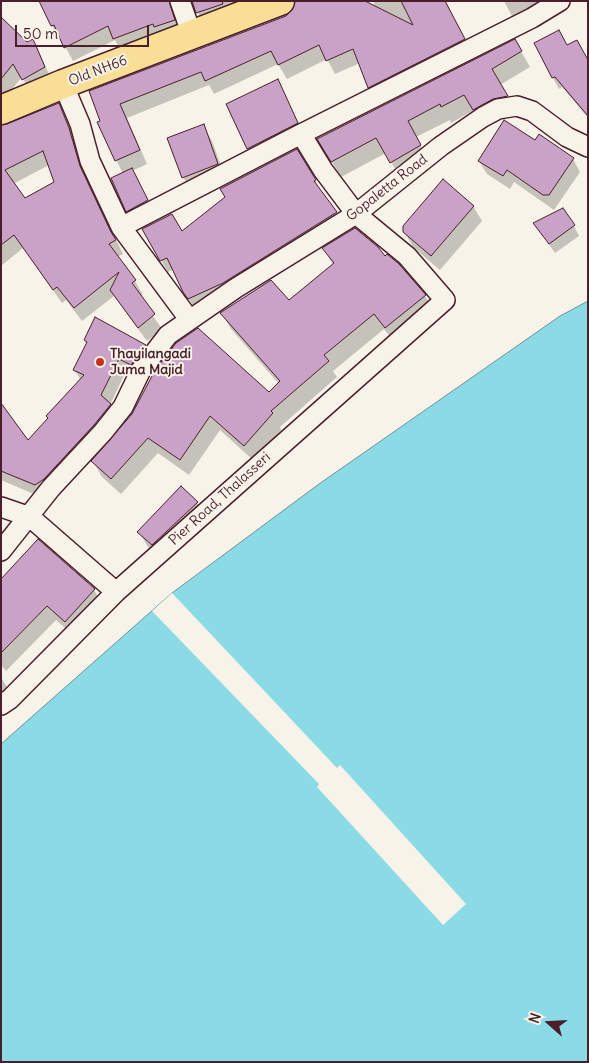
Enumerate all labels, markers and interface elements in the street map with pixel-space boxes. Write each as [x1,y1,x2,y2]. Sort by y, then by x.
scale bar [18,15,151,47]
text: 50 m [23,24,58,43]
street label: Old NH66 [66,52,130,90]
street label: Gopaletta Road [343,151,431,225]
place label: Thayilangadi Juma Majid [110,346,191,378]
marker: Thayilangadi Juma Majid [94,356,106,368]
street label: Pier Road, Thalasseri [166,449,274,549]
north arrow [524,998,574,1048]
text: N [525,1011,545,1026]

